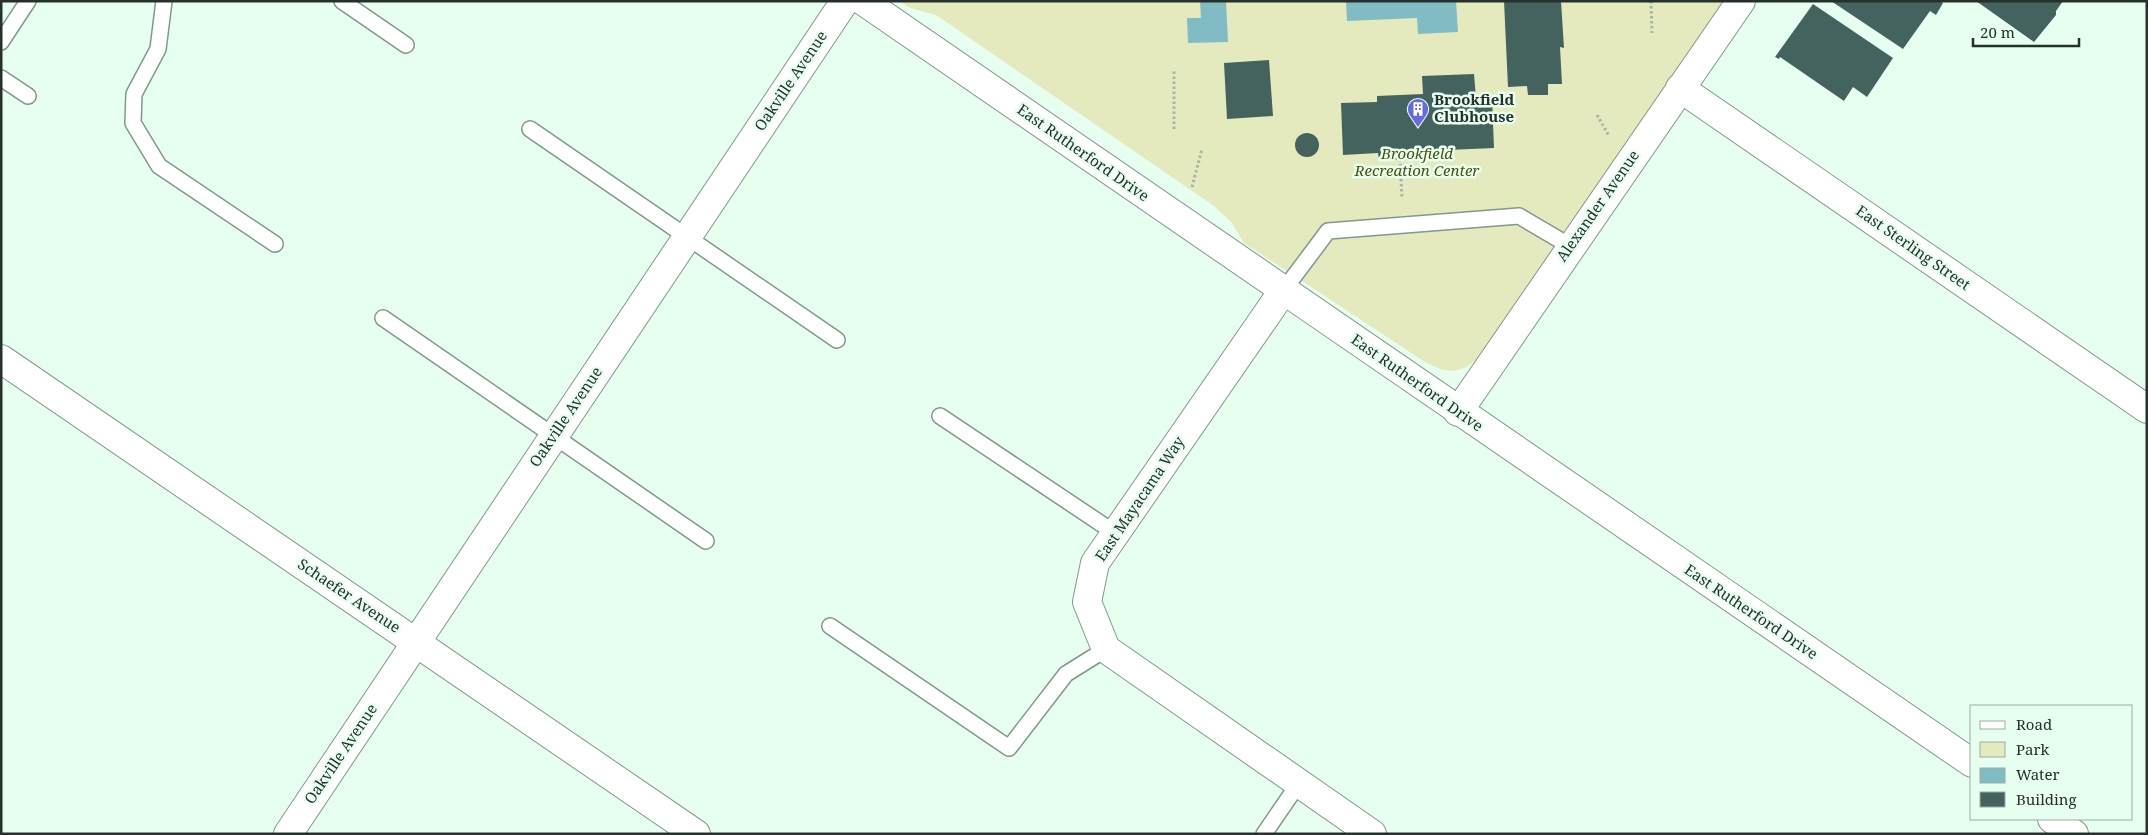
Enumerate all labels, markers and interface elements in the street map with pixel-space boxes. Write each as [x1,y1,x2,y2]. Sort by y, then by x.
scale bar [1973,15,2079,47]
text: 20 m [1980,22,2015,42]
street label: Oakville Avenue [749,26,831,134]
place label: Brookfield Clubhouse [1434,89,1515,126]
building icon: Brookfield Clubhouse [1406,97,1430,128]
street label: East Rutherford Drive [1014,99,1154,205]
park label: Brookfield Recreation Center [1354,143,1480,180]
street label: Alexander Avenue [1551,146,1643,265]
street label: East Sterling Street [1852,200,1975,294]
street label: East Rutherford Drive [1348,329,1488,435]
street label: Oakville Avenue [524,362,606,470]
street label: East Mayacama Way [1090,432,1189,565]
street label: Schaefer Avenue [294,553,405,637]
street label: East Rutherford Drive [1681,559,1822,663]
street label: Oakville Avenue [299,699,381,807]
legend [1970,705,2133,820]
text: Road [2016,714,2052,734]
text: Park [2016,739,2050,759]
text: Water [2016,764,2059,784]
text: Building [2016,789,2077,809]

